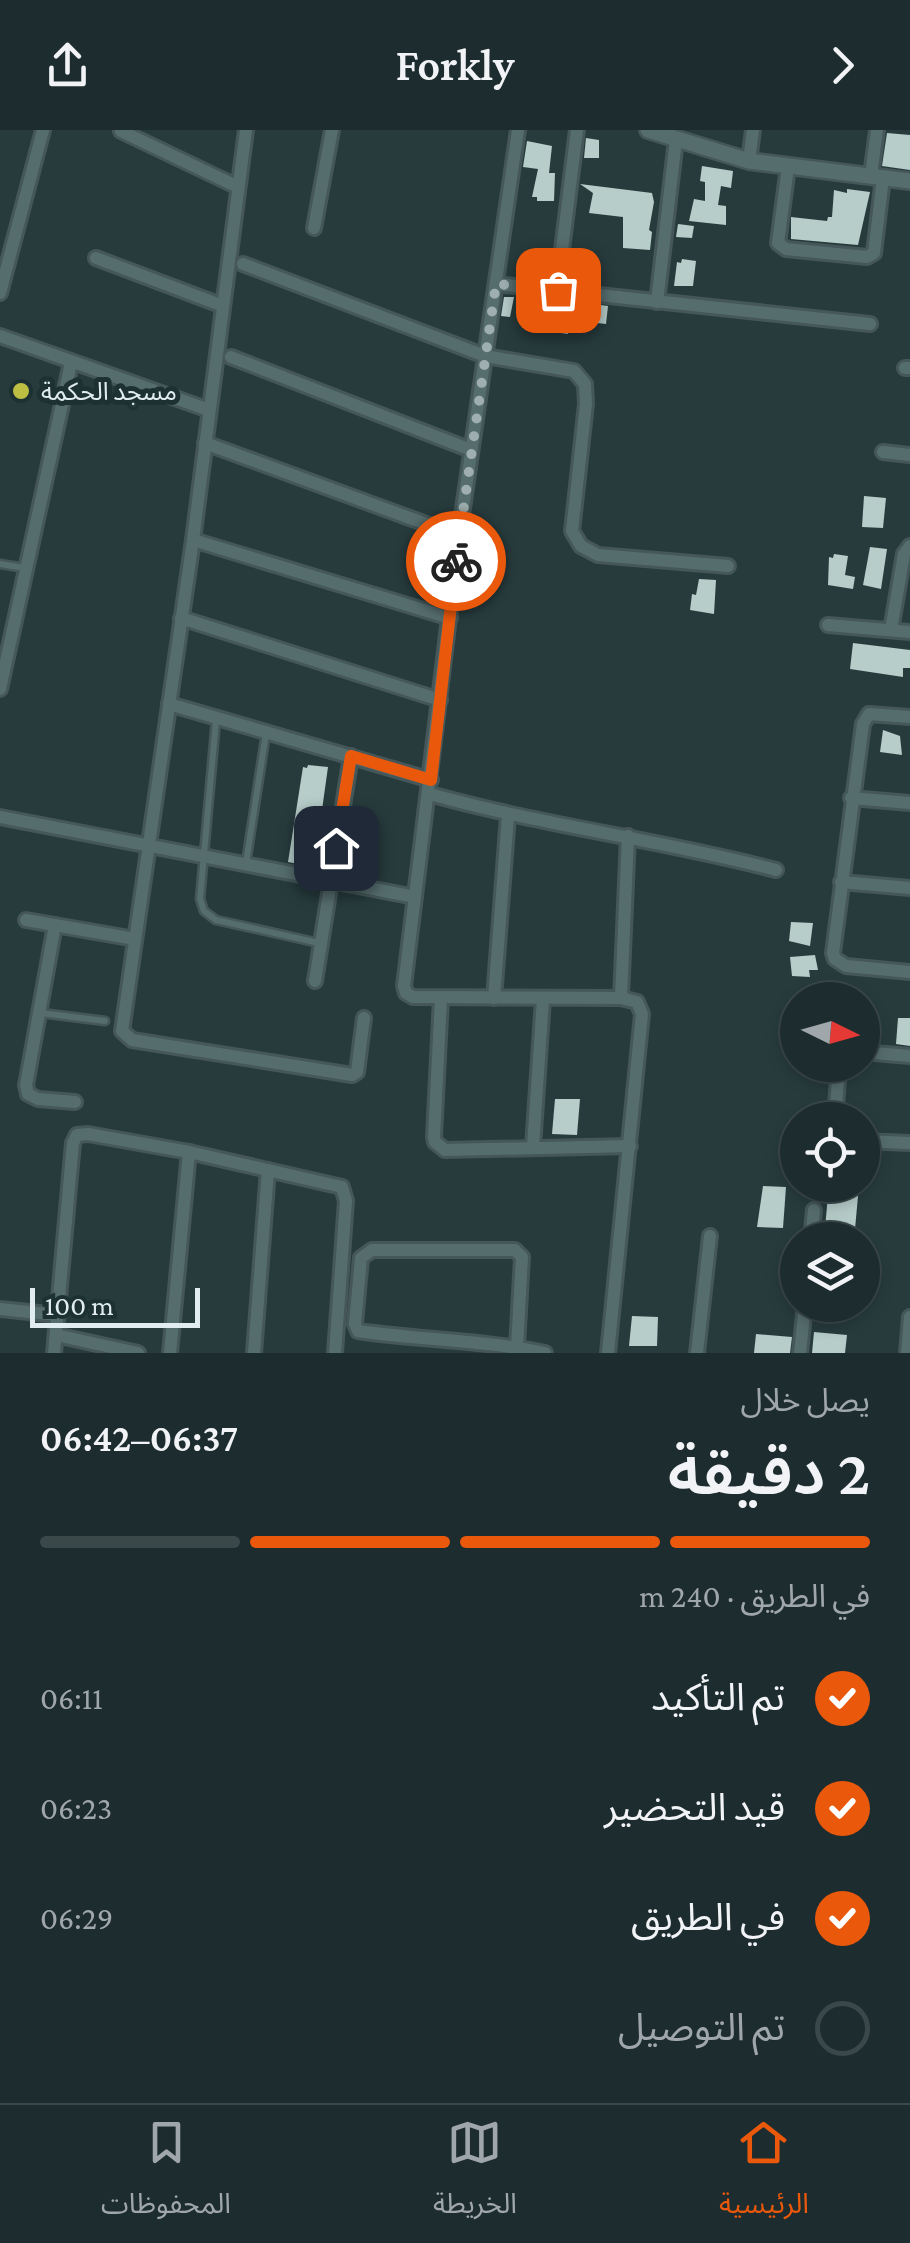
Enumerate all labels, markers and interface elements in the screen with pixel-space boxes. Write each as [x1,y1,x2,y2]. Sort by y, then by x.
icon: share [40,38,95,93]
icon: forward [815,38,870,93]
text: Forkly [395,40,515,90]
pin [516,248,601,333]
icon: bag [531,263,586,318]
place label: مسجد الحكمة [41,378,177,405]
marker: مسجد الحكمة [10,380,32,402]
courier [406,511,506,611]
icon: bike [429,534,484,589]
pin [294,806,379,891]
icon: home [309,821,364,876]
north arrow [780,982,880,1082]
map controls [780,982,880,1322]
button: locate [780,1102,880,1202]
button: layers [780,1222,880,1322]
scale bar [30,1283,200,1328]
text: 100 m [45,1290,114,1321]
text: يصل خلال [740,1382,870,1418]
text: 06:37–06:42 [40,1417,238,1459]
text: 2 دقيقة [668,1436,870,1508]
text: في الطريق · 240 m [639,1578,870,1614]
icon: check [815,1671,870,1726]
text: تم التأكيد [651,1676,785,1718]
text: 06:11 [40,1680,103,1716]
icon: check [815,1781,870,1836]
text: قيد التحضير [604,1786,785,1828]
text: 06:23 [40,1790,112,1826]
icon: check [815,1891,870,1946]
text: في الطريق [631,1896,785,1938]
text: 06:29 [40,1900,113,1936]
text: تم التوصيل [618,2006,785,2048]
tab: المحفوظات [101,2115,231,2234]
tab: الخريطة [433,2115,517,2234]
tab: الرئيسية [719,2115,809,2234]

